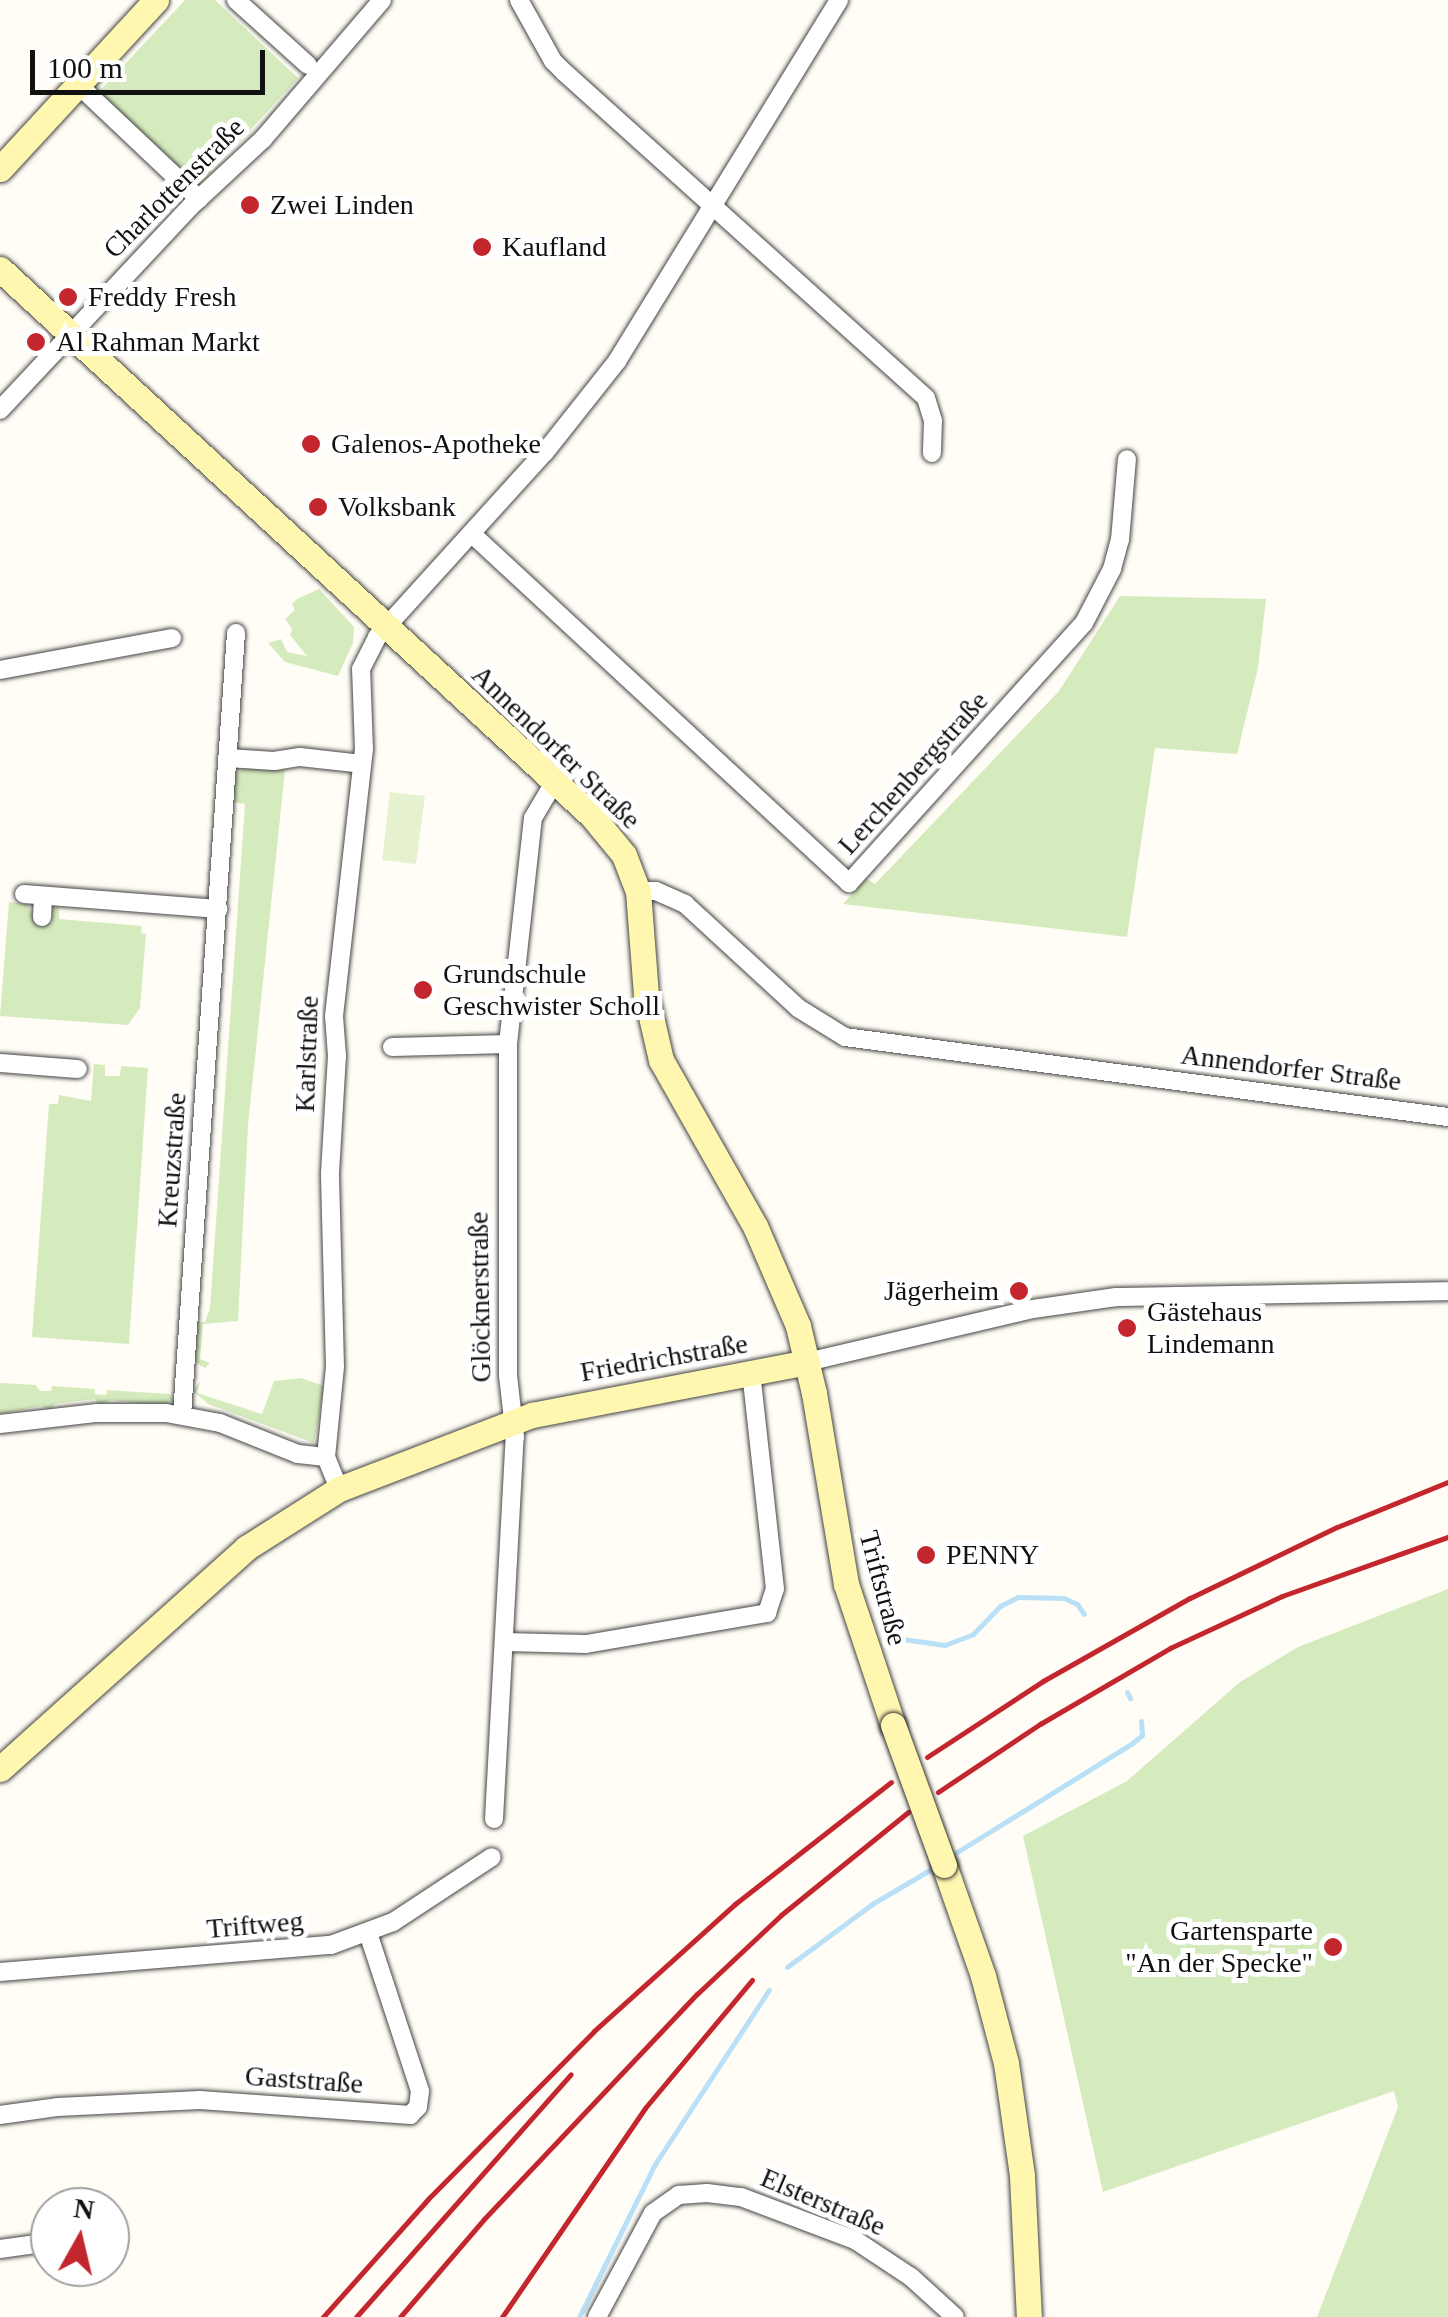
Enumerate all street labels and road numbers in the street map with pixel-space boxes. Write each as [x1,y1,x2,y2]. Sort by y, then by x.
street label: Charlottenstraße [97,111,251,265]
street label: Annendorfer Straße [465,658,647,836]
street label: Lerchenbergstraße [831,685,995,861]
street label: Karlstraße [288,995,326,1113]
street label: Annendorfer Straße [1179,1038,1403,1098]
street label: Kreuzstraße [151,1091,193,1229]
street label: Glöcknerstraße [462,1211,498,1383]
street label: Friedrichstraße [578,1327,750,1389]
street label: Triftstraße [852,1527,914,1649]
street label: Triftweg [205,1904,305,1946]
street label: Gaststraße [244,2059,364,2101]
street label: Elsterstraße [756,2161,890,2243]

